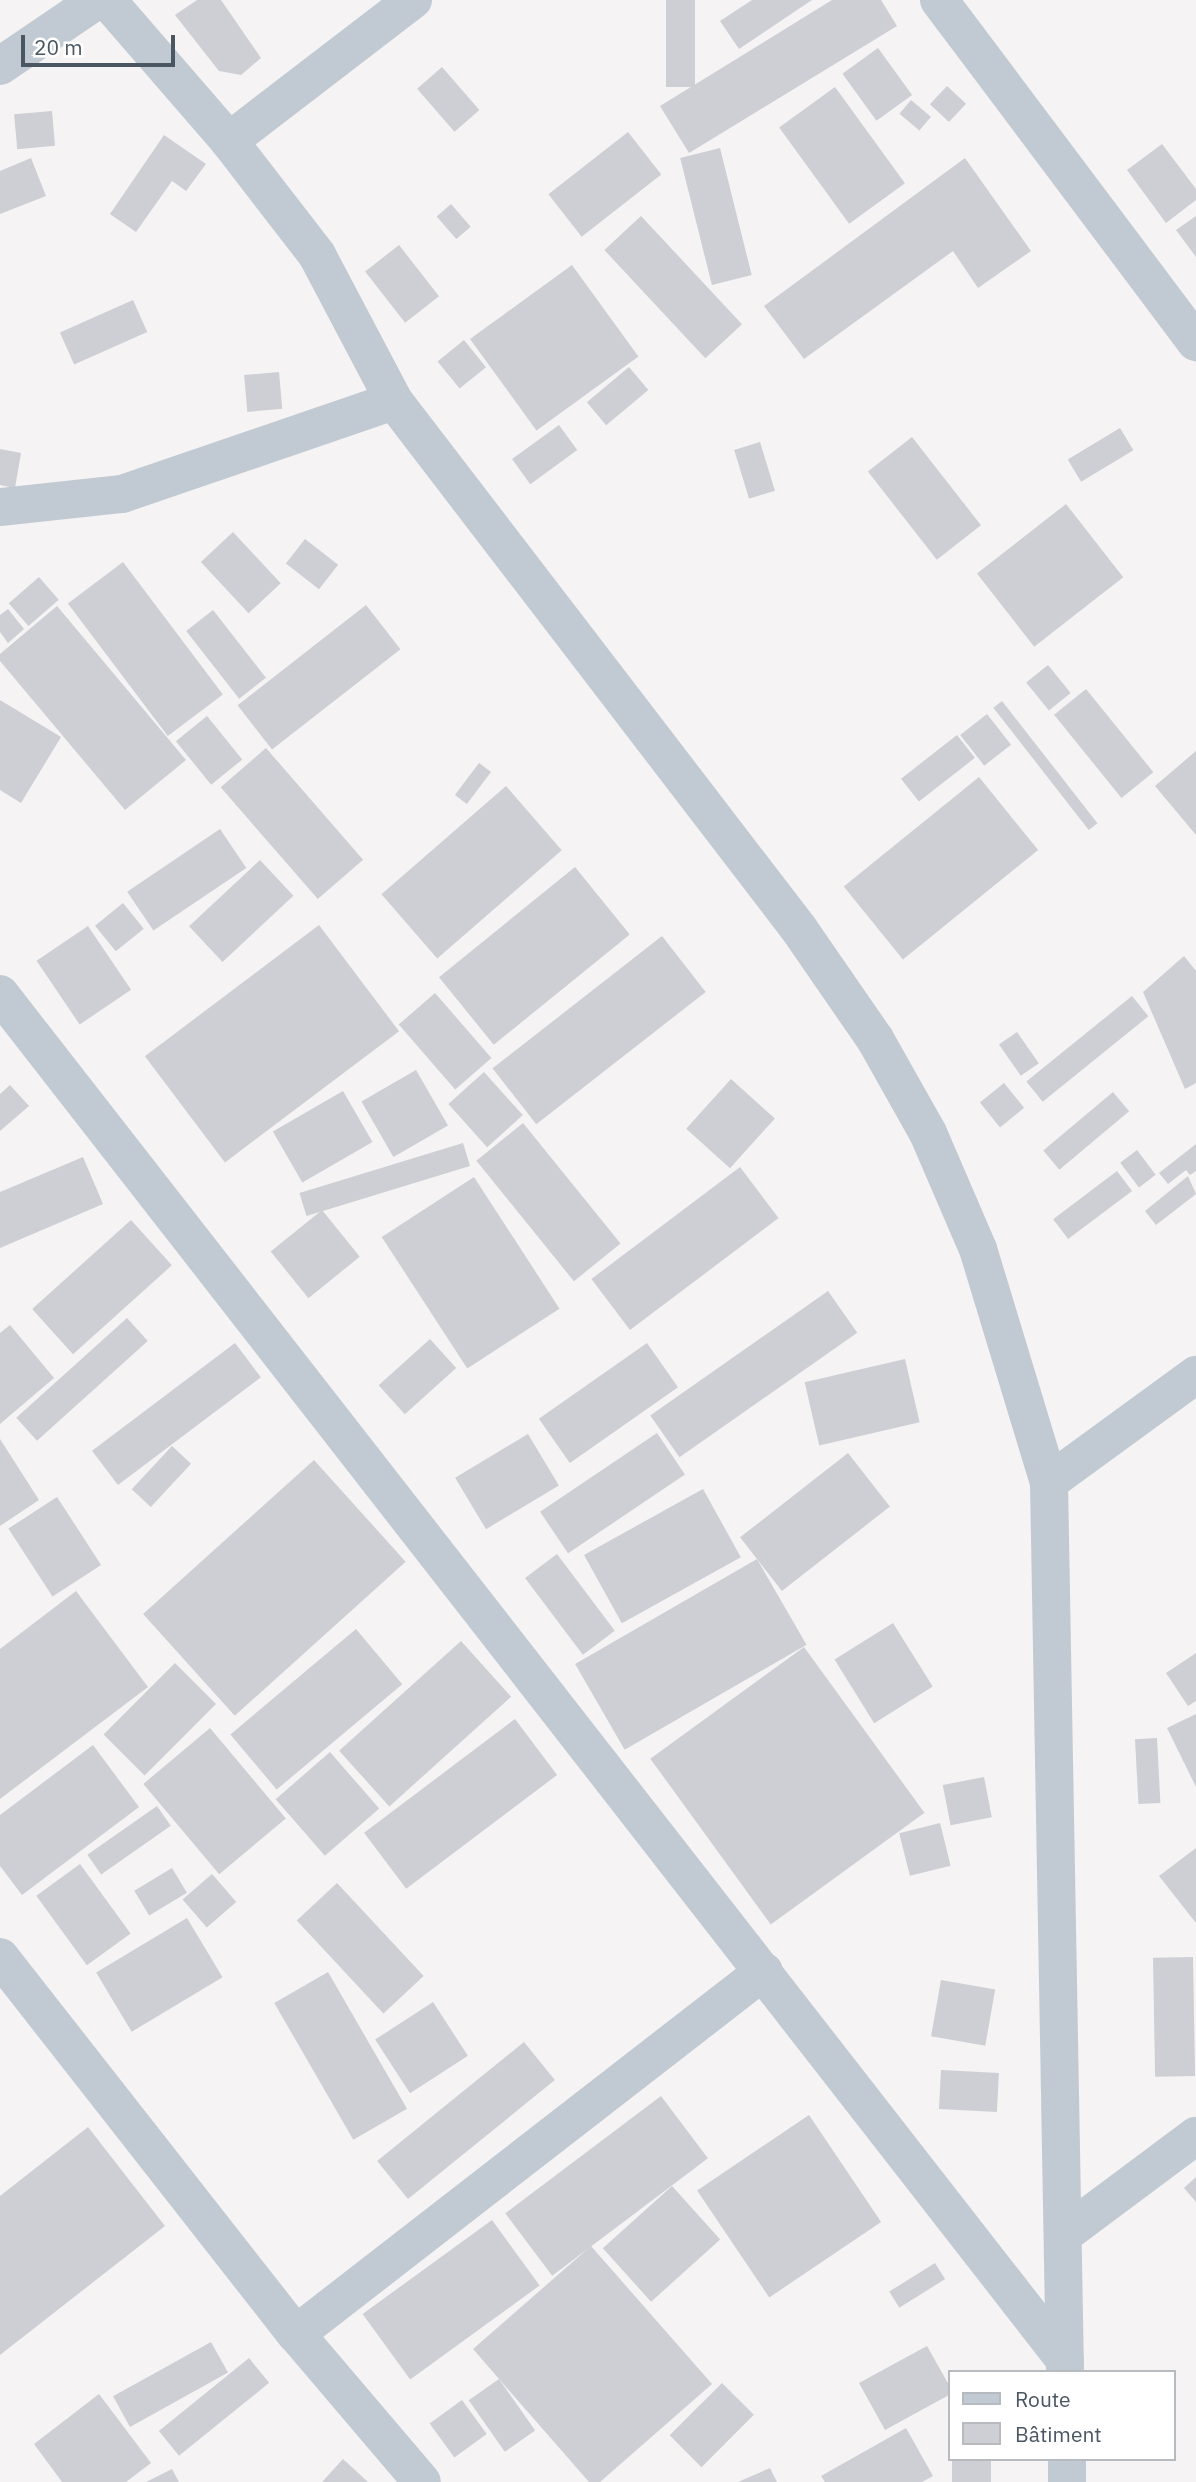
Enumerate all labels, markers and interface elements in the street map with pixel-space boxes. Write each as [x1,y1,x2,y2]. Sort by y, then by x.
scale bar [24,21,178,65]
text: 20 m [34,33,83,61]
legend [948,2370,1175,2461]
text: Route [1015,2385,1071,2413]
text: Bâtiment [1015,2420,1102,2448]

